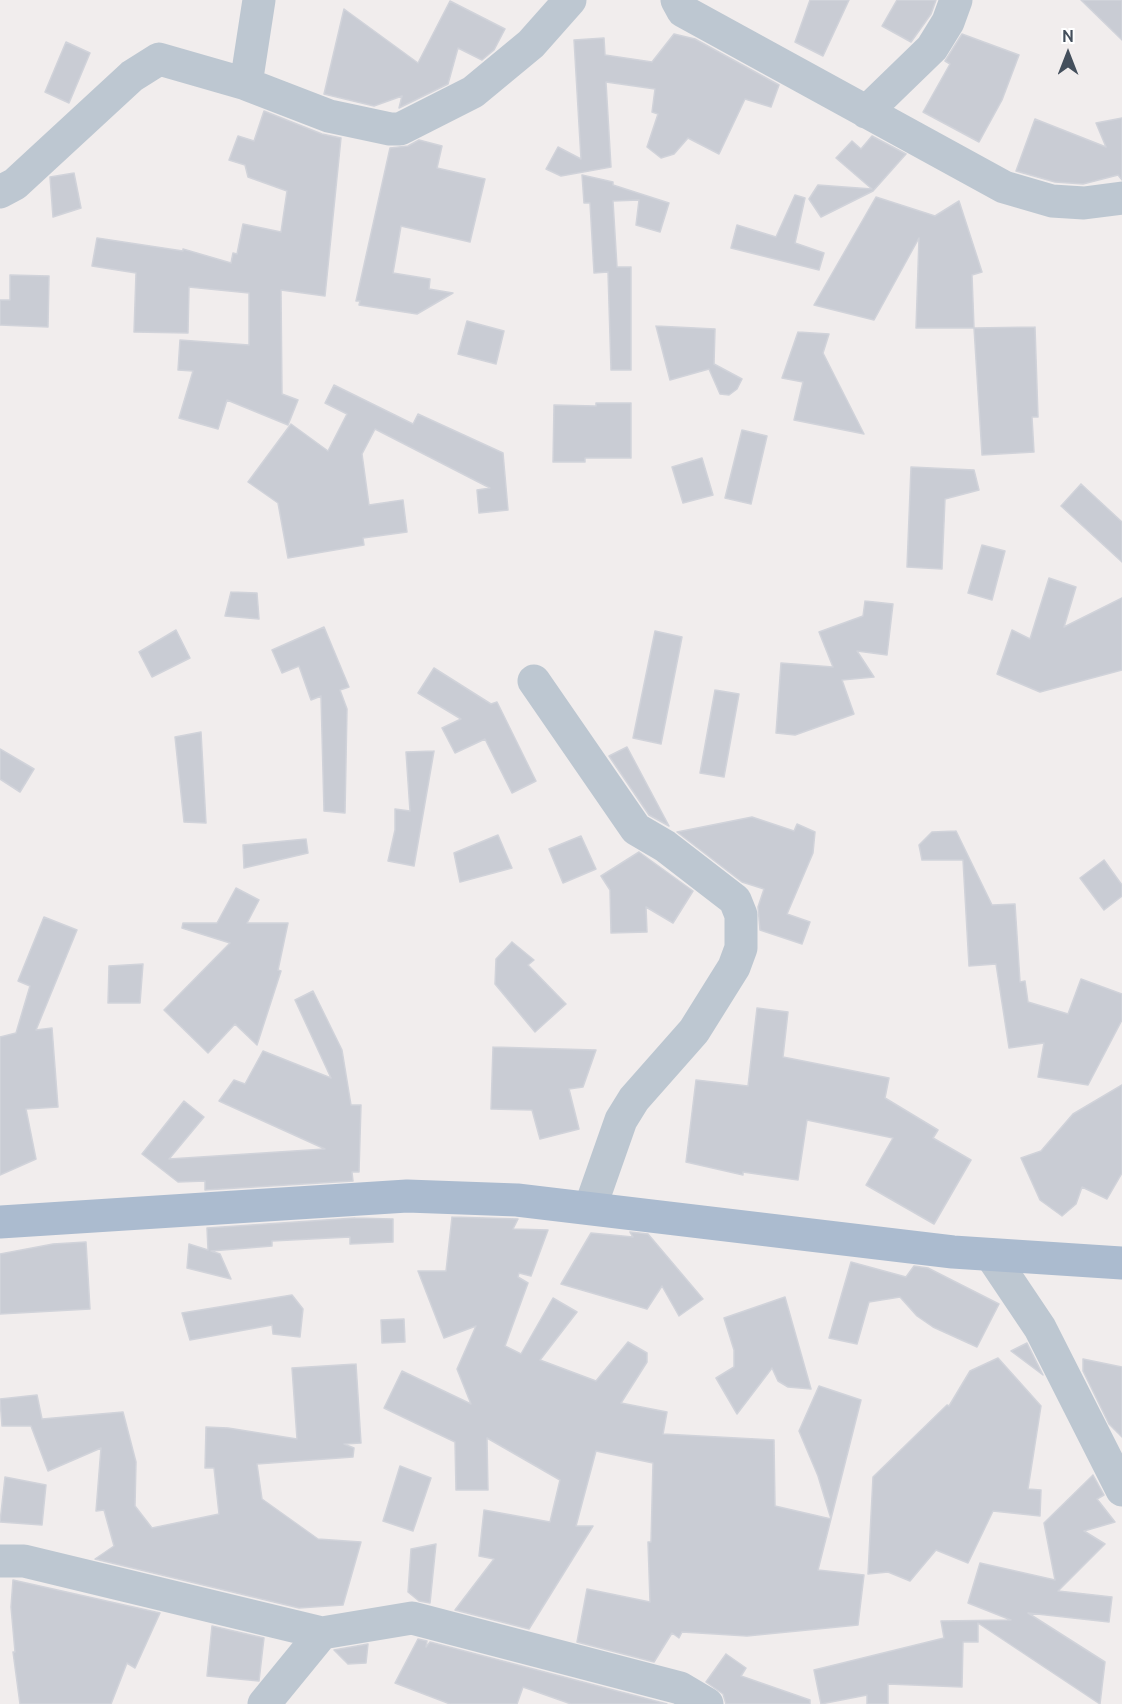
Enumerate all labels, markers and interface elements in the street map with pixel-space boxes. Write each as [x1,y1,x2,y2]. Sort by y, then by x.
north arrow [1038,24,1098,84]
text: N [1062,27,1074,45]

